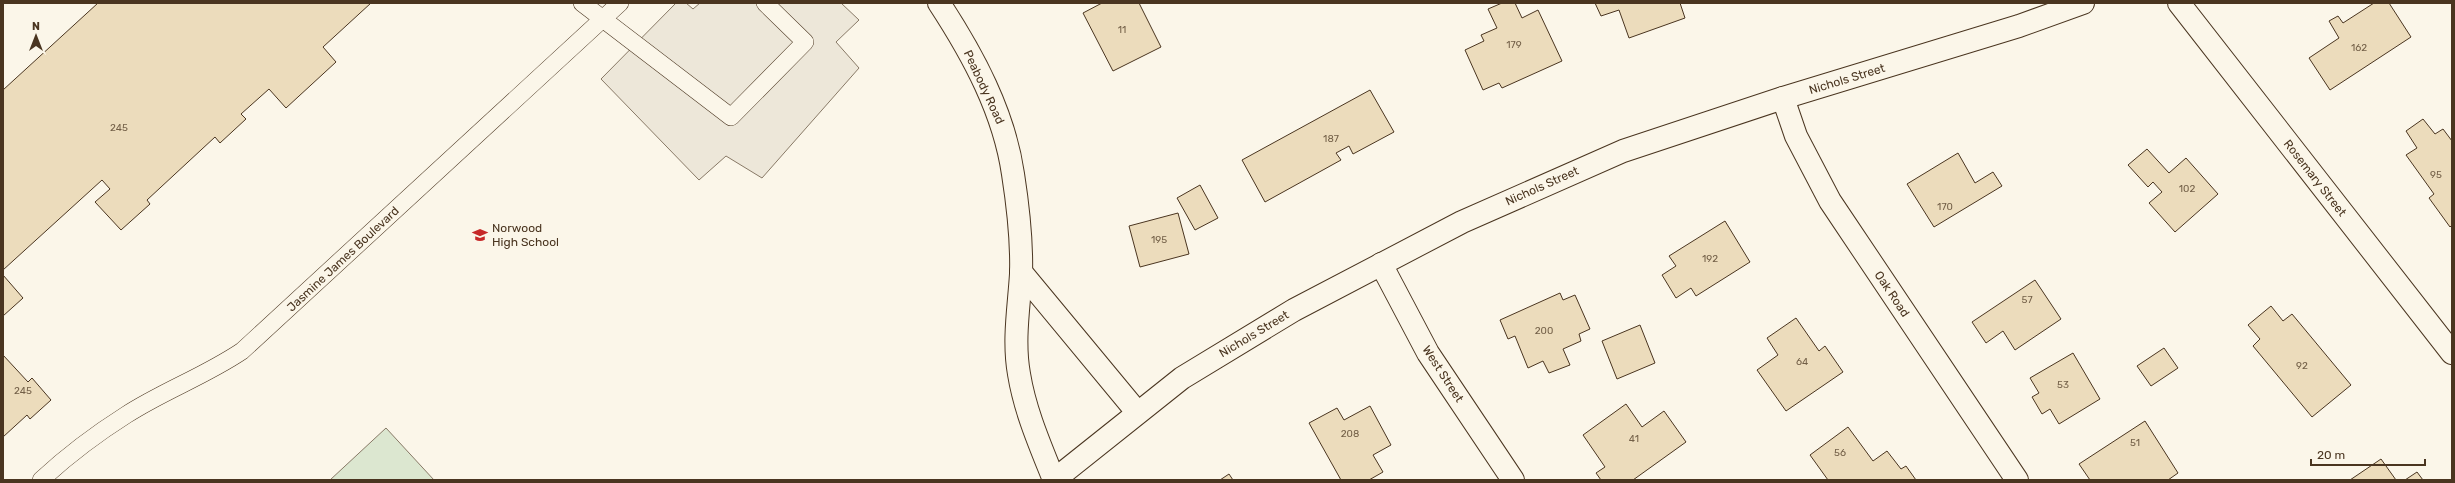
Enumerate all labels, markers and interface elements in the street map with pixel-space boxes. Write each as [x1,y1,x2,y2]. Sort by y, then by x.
north arrow [16,16,56,56]
text: N [32,20,40,33]
house number: 11 [1118,24,1126,36]
house number: 179 [1506,39,1522,51]
house number: 162 [2351,42,2367,54]
street label: Peabody Road [961,48,1007,126]
street label: Nichols Street [1807,61,1887,97]
house number: 245 [110,122,128,134]
house number: 187 [1323,133,1339,145]
street label: Rosemary Street [2281,137,2349,219]
street label: Nichols Street [1503,163,1581,208]
house number: 95 [2430,169,2442,181]
house number: 102 [2179,183,2195,195]
house number: 170 [1937,201,1953,213]
street label: Jasmine James Boulevard [284,204,402,314]
place label: Norwood High School [492,221,559,249]
school or university icon: Norwood High School [471,226,489,244]
house number: 195 [1151,234,1167,246]
house number: 192 [1702,253,1718,265]
street label: Oak Road [1872,268,1912,320]
house number: 57 [2021,294,2033,306]
street label: Nichols Street [1217,308,1292,360]
house number: 200 [1535,325,1553,337]
street label: West Street [1420,343,1467,405]
house number: 64 [1796,356,1808,368]
house number: 92 [2296,360,2308,372]
house number: 53 [2057,379,2069,391]
house number: 245 [14,385,32,397]
house number: 208 [1341,428,1359,440]
house number: 41 [1629,433,1639,445]
house number: 51 [2130,437,2140,449]
scale bar [2311,441,2425,467]
house number: 56 [1834,447,1846,459]
text: 20 m [2317,448,2345,462]

